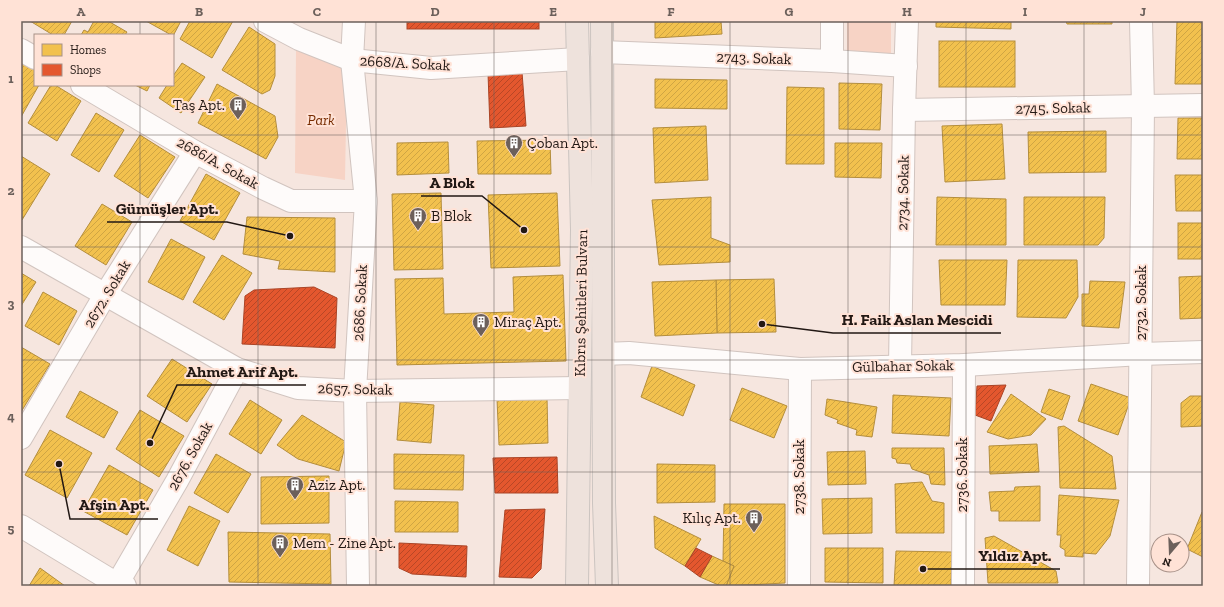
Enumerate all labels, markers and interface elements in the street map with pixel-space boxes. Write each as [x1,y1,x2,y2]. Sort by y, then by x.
text: A [77,4,86,19]
text: B [195,4,203,19]
text: C [313,4,321,19]
text: D [430,4,440,19]
text: E [549,4,557,19]
text: F [667,4,675,19]
text: G [785,4,794,19]
text: H [902,4,912,19]
text: I [1023,4,1028,19]
text: J [1140,4,1146,19]
legend [34,34,174,86]
text: Homes [70,43,106,57]
street label: 2743. Sokak [716,48,792,68]
street label: 2668/A. Sokak [359,52,451,74]
text: Shops [70,63,101,77]
text: 1 [8,71,14,86]
building icon: Taş Apt. [228,95,248,120]
place label: Taş Apt. [173,96,225,114]
street label: 2745. Sokak [1015,98,1091,118]
park label: Park [307,111,335,129]
street label: 2686/A. Sokak [174,133,262,193]
building icon: Çoban Apt. [504,133,524,158]
place label: Çoban Apt. [527,134,598,152]
street label: 2734. Sokak [893,155,913,231]
callout: A Blok [421,168,482,196]
text: A Blok [429,173,475,192]
text: 2 [8,183,15,198]
callout: Gümüşler Apt. [107,194,227,222]
text: Gümüşler Apt. [116,199,219,218]
building icon: B Blok [408,206,428,231]
place label: B Blok [431,207,472,225]
street label: Kıbrıs Şehitleri Bulvarı [571,229,591,377]
street label: 2672. Sokak [80,257,134,331]
street label: 2686. Sokak [349,264,371,342]
street label: 2732. Sokak [1132,265,1150,340]
text: 3 [8,296,15,311]
callout: H. Faik Aslan Mescidi [833,305,1001,333]
text: H. Faik Aslan Mescidi [842,310,993,329]
building icon: Miraç Apt. [471,312,491,337]
place label: Miraç Apt. [494,313,562,331]
street label: Gülbahar Sokak [852,356,954,376]
callout: Ahmet Arif Apt. [177,357,306,385]
text: Ahmet Arif Apt. [186,362,298,381]
street label: 2657. Sokak [317,379,393,399]
text: 4 [7,409,15,424]
street label: 2676. Sokak [164,418,216,493]
street label: 2736. Sokak [953,437,971,513]
street label: 2738. Sokak [790,439,808,515]
building icon: Aziz Apt. [285,475,305,500]
place label: Aziz Apt. [308,476,365,494]
callout: Afşin Apt. [70,491,158,519]
text: Afşin Apt. [79,495,150,514]
building icon: Kılıç Apt. [744,508,764,533]
place label: Kılıç Apt. [682,509,741,527]
text: 5 [8,521,15,536]
building icon: Mem - Zine Apt. [270,533,290,558]
north arrow [1150,533,1190,573]
place label: Mem - Zine Apt. [293,534,396,552]
callout: Yıldız Apt. [971,541,1060,569]
text: Yıldız Apt. [979,546,1052,565]
text: N [1160,554,1173,569]

